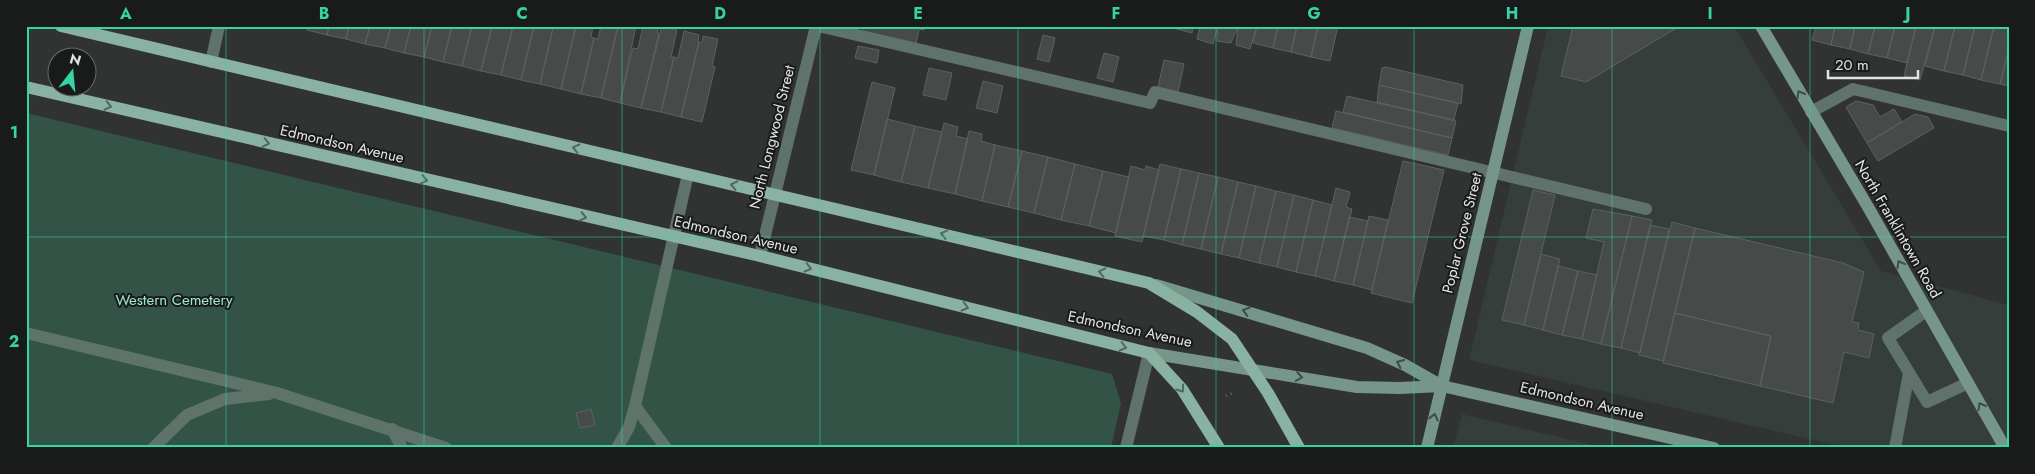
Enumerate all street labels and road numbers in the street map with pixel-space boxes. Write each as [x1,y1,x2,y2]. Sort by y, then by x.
street label: North Longwood Street [743,62,801,211]
street label: Edmondson Avenue [278,119,406,169]
street label: North Franklintown Road [1849,156,1947,302]
street label: Poplar Grove Street [1436,170,1488,296]
street label: Edmondson Avenue [672,210,800,260]
street label: Edmondson Avenue [1066,305,1194,353]
street label: Edmondson Avenue [1518,376,1646,426]

